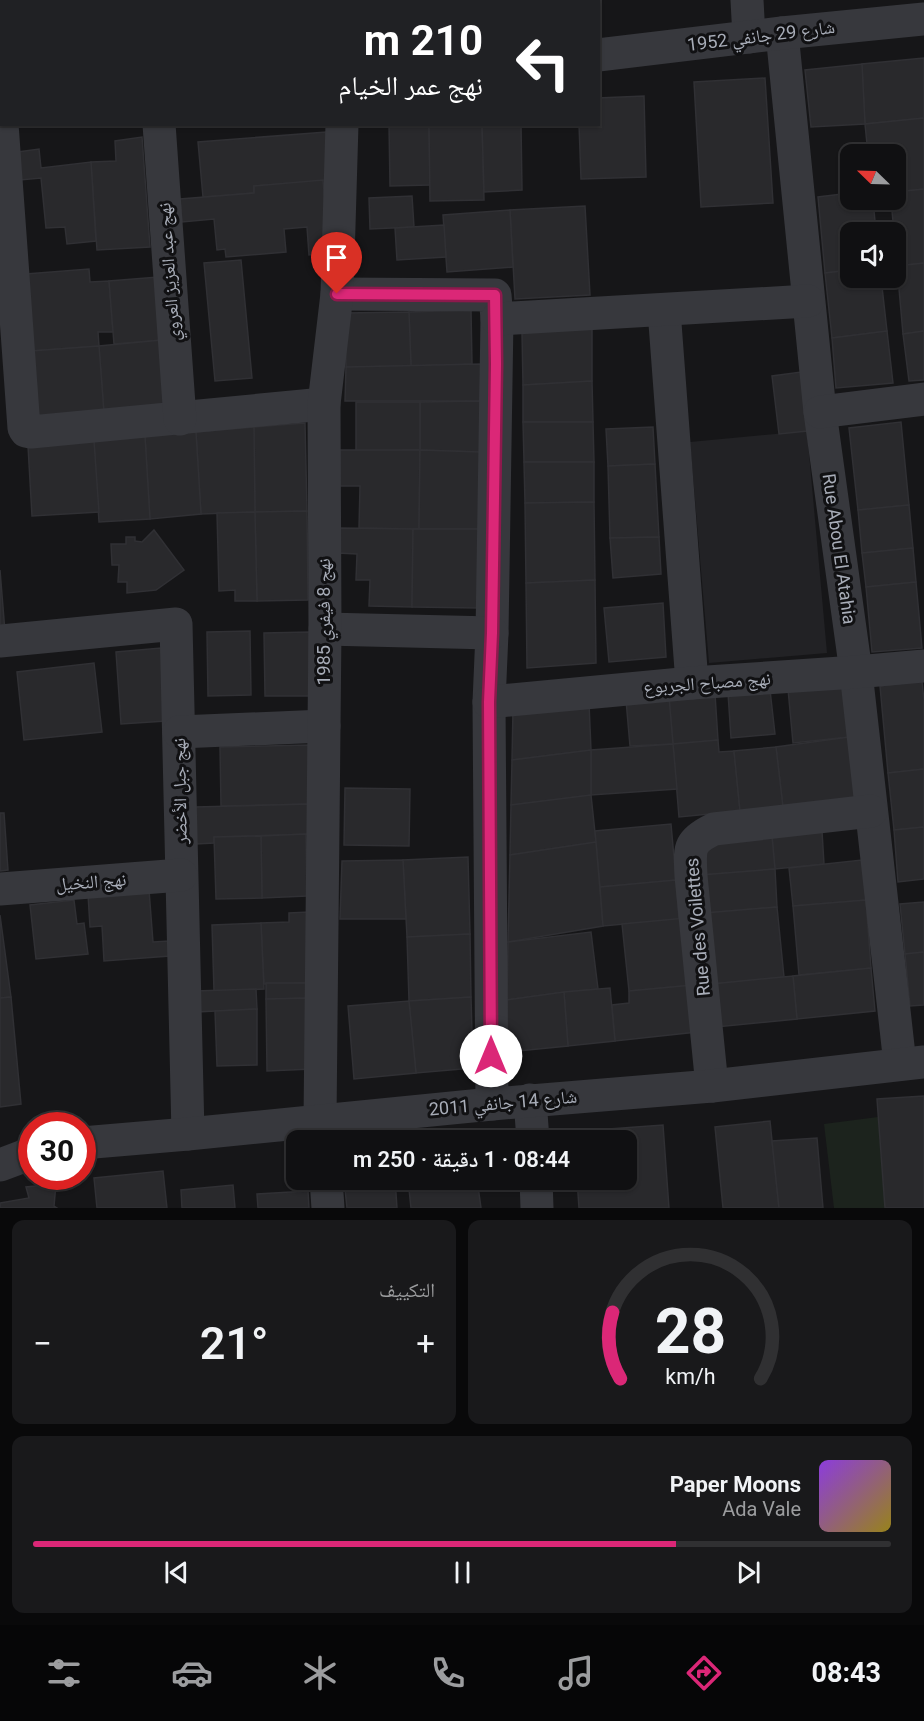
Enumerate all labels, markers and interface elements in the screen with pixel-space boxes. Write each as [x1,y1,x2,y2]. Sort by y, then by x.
text: 210 m [364,16,483,65]
street label: شارع 29 جانفي 1952 [686,16,837,60]
icon: left [504,24,582,102]
text: نهج عمر الخيام [338,70,483,102]
north arrow [840,144,906,210]
map controls [840,144,906,288]
street label: نهج عبد العزيز العروي [153,202,188,342]
button: sound [840,222,906,288]
pin [311,232,362,294]
icon: arrive [320,241,353,274]
street label: Rue Abou El Atahia [819,472,860,626]
street label: نهج 8 فيفري 1985 [313,558,339,686]
street label: نهج مصباح الجربوع [642,668,772,699]
street label: نهج جبل الأخضر [168,738,193,845]
street label: Rue des Voilettes [681,857,714,997]
street label: نهج النخيل [55,869,127,896]
position arrow [459,1024,523,1088]
street label: شارع 14 جانفي 2011 [428,1086,578,1124]
speed limit sign: 30 [18,1112,96,1190]
text: 08:44 · 1 دقيقة · 250 m [353,1147,570,1172]
text: التكييف [379,1278,435,1302]
text: 28 [654,1295,726,1368]
text: 21° [200,1317,268,1370]
text: − [33,1324,52,1363]
text: + [416,1324,435,1363]
text: km/h [665,1364,715,1389]
text: Paper Moons [670,1472,801,1497]
text: Ada Vale [722,1497,801,1521]
icon: previous [160,1556,193,1589]
icon: pause [446,1556,479,1589]
icon: next [732,1556,765,1589]
icon: filters [43,1652,85,1694]
icon: car [171,1652,213,1694]
icon: climate [299,1652,341,1694]
icon: phone [427,1652,469,1694]
icon: music [555,1652,597,1694]
icon: directions [683,1652,725,1694]
text: 08:43 [811,1657,881,1689]

